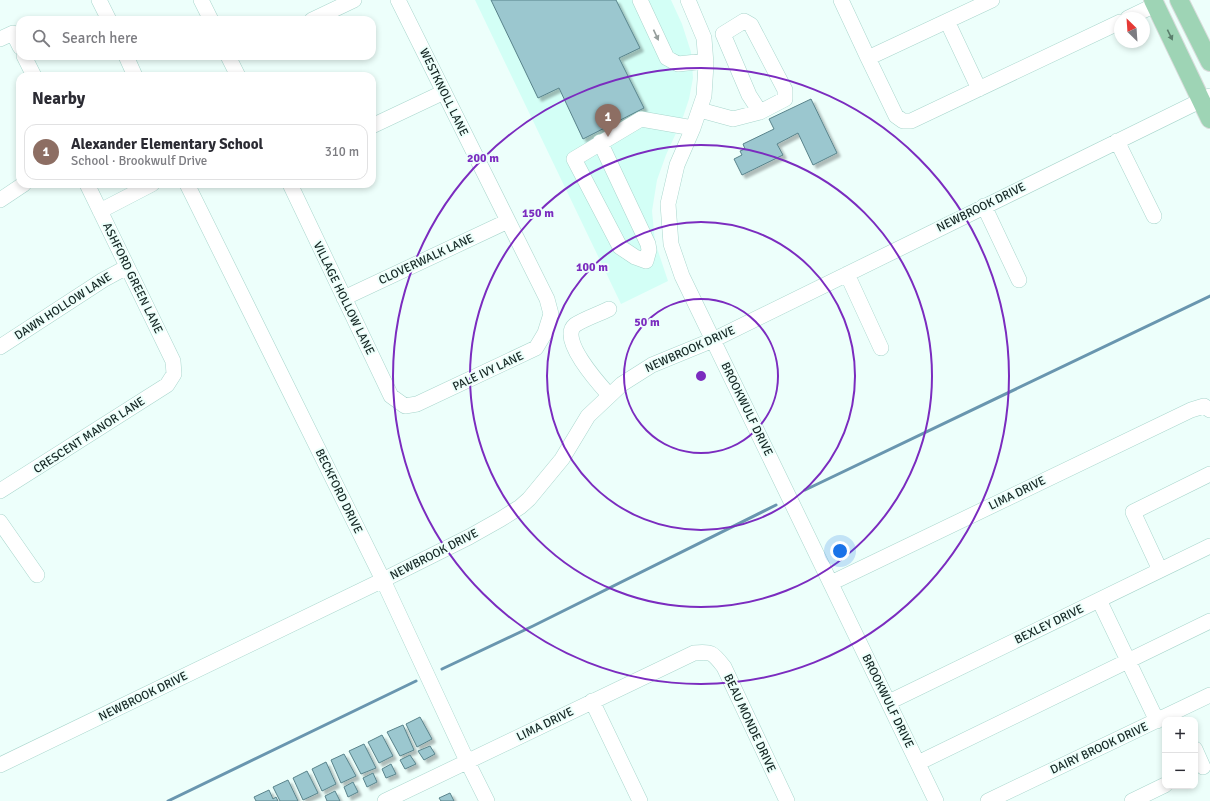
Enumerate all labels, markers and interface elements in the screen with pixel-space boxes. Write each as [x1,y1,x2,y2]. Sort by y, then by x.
north arrow [1114,12,1150,48]
search box [16,16,376,60]
icon: search [30,27,52,49]
text: Search here [62,29,138,47]
one-way arrow [1167,29,1173,41]
one-way arrow [653,30,659,41]
street label: WESTKNOLL LANE [416,46,471,139]
text: Nearby [32,88,85,109]
pin: 1 [595,104,621,137]
text: Alexander Elementary School [71,135,263,153]
text: 1 [42,144,50,160]
text: 310 m [325,144,359,160]
text: 200 m [467,151,499,166]
text: School · Brookwulf Drive [71,153,207,169]
street label: NEWBROOK DRIVE [934,179,1028,235]
text: 150 m [522,206,554,221]
street label: ASHFORD GREEN LANE [99,220,166,336]
street label: CLOVERWALK LANE [376,231,476,288]
street label: VILLAGE HOLLOW LANE [310,239,378,358]
text: 100 m [576,260,608,275]
street label: DAWN HOLLOW LANE [12,269,115,343]
text: 50 m [634,315,660,330]
street label: NEWBROOK DRIVE [643,323,738,376]
street label: PALE IVY LANE [450,348,526,394]
street label: BROOKWULF DRIVE [717,360,776,459]
centre of rings [694,369,708,383]
street label: CRESCENT MANOR LANE [31,394,148,477]
street label: BECKFORD DRIVE [312,446,366,536]
street label: LIMA DRIVE [986,473,1048,514]
street label: NEWBROOK DRIVE [388,526,481,583]
your location [830,541,850,561]
street label: BEXLEY DRIVE [1012,601,1086,648]
street label: BROOKWULF DRIVE [858,652,917,751]
street label: NEWBROOK DRIVE [96,668,190,724]
street label: BEAU MONDE DRIVE [720,672,779,775]
street label: LIMA DRIVE [514,704,576,745]
map controls [1162,717,1198,789]
button: + [1162,717,1198,753]
street label: DAIRY BROOK DRIVE [1048,719,1151,778]
button: − [1162,753,1198,789]

